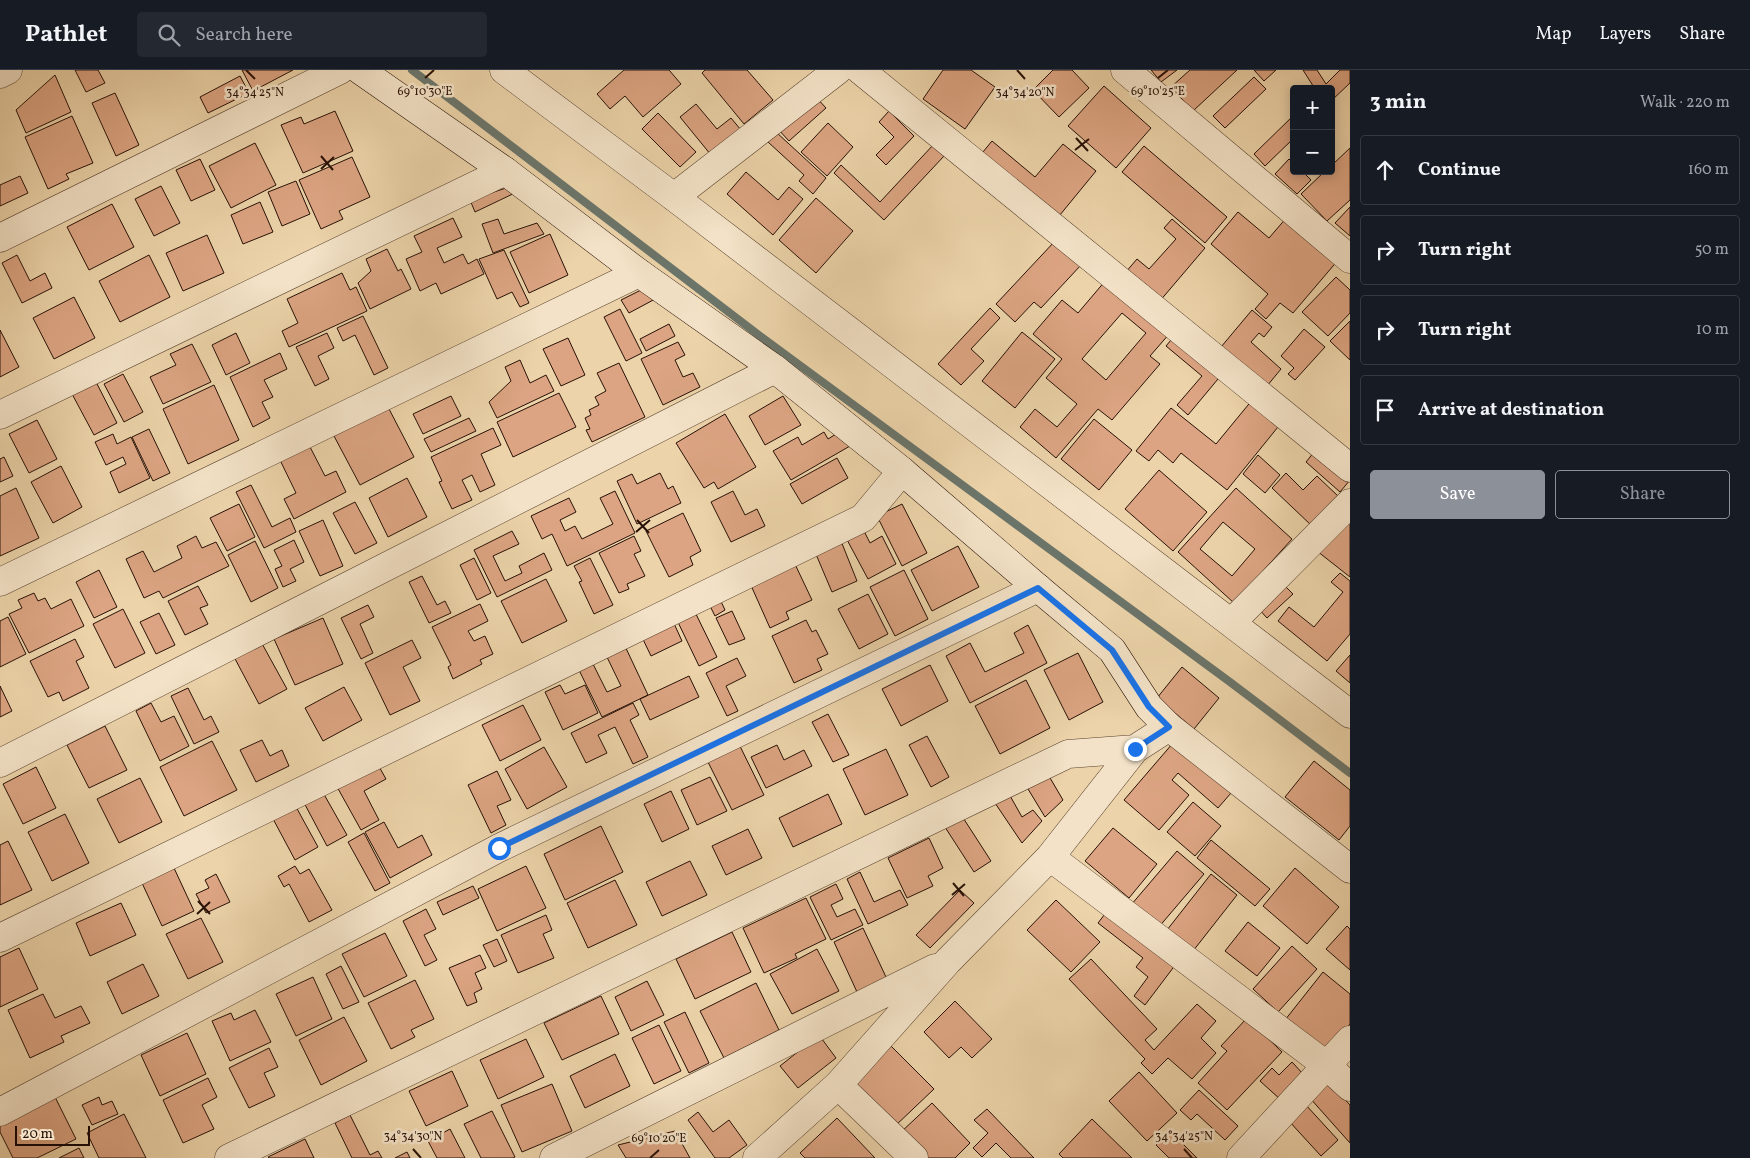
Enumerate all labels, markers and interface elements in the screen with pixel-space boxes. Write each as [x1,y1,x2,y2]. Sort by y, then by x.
search box [137,12,487,57]
text: Pathlet [25,18,107,52]
icon: search [155,21,183,49]
text: Search here [195,22,293,48]
text: Map [1535,22,1571,47]
text: Layers [1599,22,1651,47]
text: Share [1679,22,1725,47]
text: 69°10'30"E [398,84,452,100]
text: 69°10'25"E [1131,84,1185,100]
text: 34°34'25"N [226,85,284,101]
text: 34°34'20"N [996,85,1055,101]
map controls [1290,85,1335,175]
button: + [1290,85,1335,130]
text: 3 min [1370,88,1426,117]
text: Walk · 220 m [1640,92,1730,114]
button: − [1290,130,1335,175]
icon: ahead [1371,156,1399,184]
text: Continue [1418,157,1501,183]
text: 160 m [1688,159,1729,181]
icon: right [1371,236,1399,264]
text: Turn right [1418,237,1511,263]
text: 50 m [1695,239,1729,261]
icon: right [1371,316,1399,344]
text: Turn right [1418,317,1511,343]
text: 10 m [1696,319,1729,341]
icon: arrive [1371,396,1399,424]
text: Arrive at destination [1418,397,1604,423]
button: Save [1370,470,1545,519]
button: Share [1555,470,1730,519]
route end [1124,738,1147,761]
route start [488,837,511,860]
scale bar [15,1123,90,1146]
text: 20 m [22,1125,53,1144]
text: 34°34'30"N [384,1129,442,1145]
text: 34°34'25"N [1155,1129,1213,1145]
text: 69°10'20"E [631,1131,687,1147]

